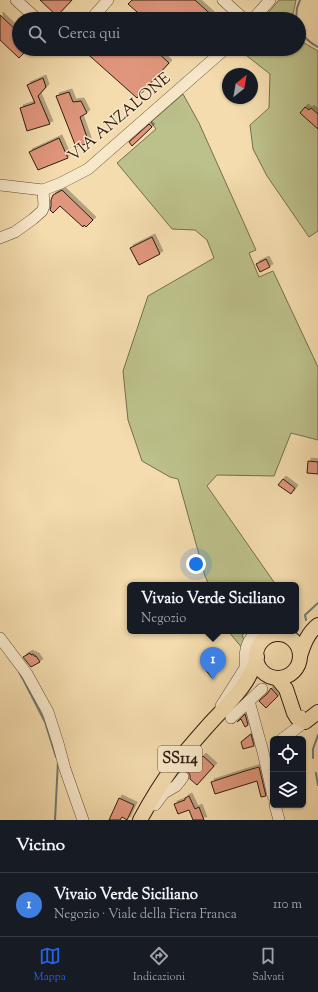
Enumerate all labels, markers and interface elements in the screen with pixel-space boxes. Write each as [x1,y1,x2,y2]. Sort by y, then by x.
search box [12,12,306,56]
icon: search [26,23,48,45]
text: Cerca qui [58,24,120,45]
street label: VIA ANZALONE [64,68,177,168]
north arrow [222,68,258,104]
your location [186,554,206,574]
popup [127,582,299,634]
text: Vivaio Verde Siciliano [141,589,285,610]
text: Negozio [141,610,186,628]
pin: 1 [200,647,226,680]
map controls [270,736,306,808]
button: locate [270,736,306,772]
road number: SS114 [158,746,202,772]
button: layers [270,772,306,808]
text: Vicino [16,834,65,858]
text: Vivaio Verde Siciliano [54,885,198,906]
text: 1 [27,896,31,914]
text: 110 m [273,896,302,914]
text: Negozio · Viale della Fiera Franca [54,906,237,924]
tab: Mappa [34,945,66,985]
tab: Indicazioni [133,945,185,985]
tab: Salvati [252,945,284,985]

